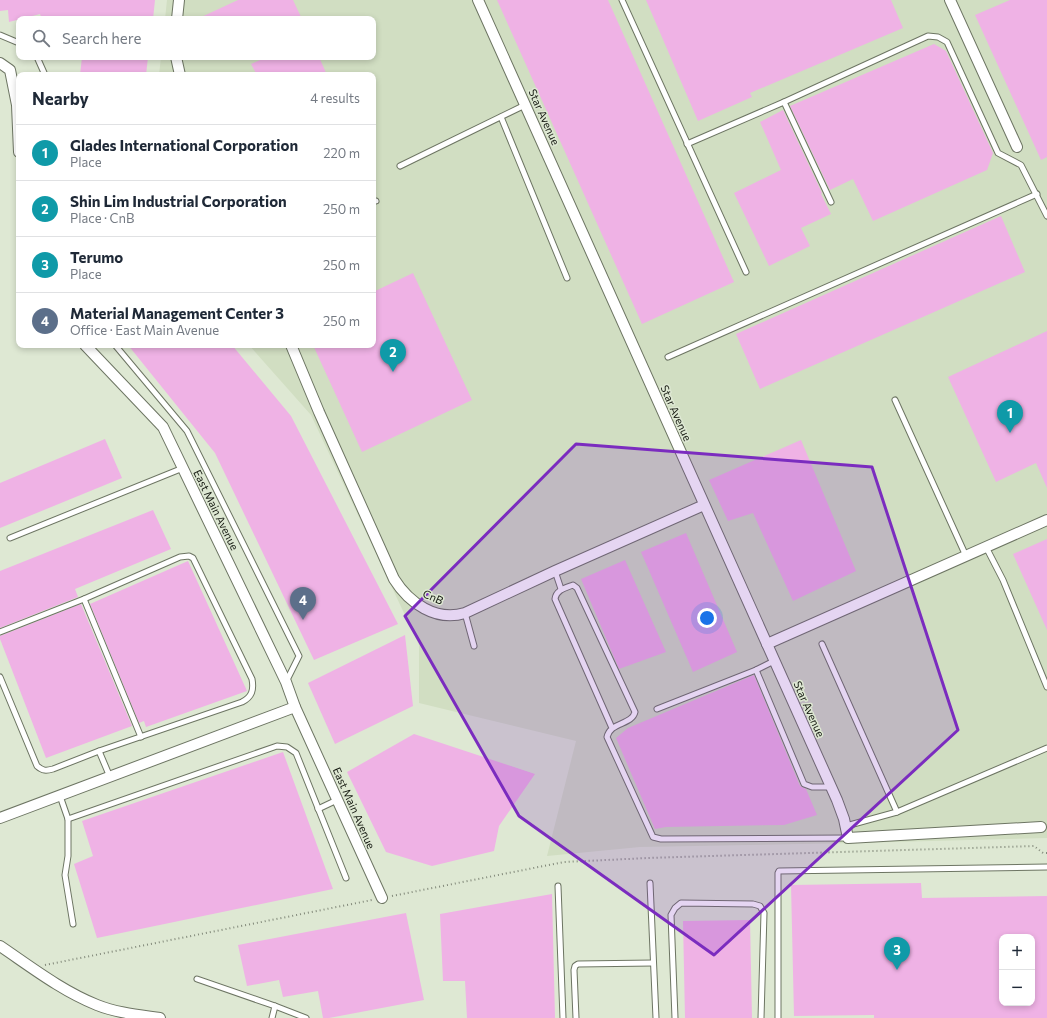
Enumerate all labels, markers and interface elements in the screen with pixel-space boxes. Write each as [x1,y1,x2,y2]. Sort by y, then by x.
search box [16,16,376,60]
icon: search [30,27,52,49]
text: Search here [62,29,141,47]
street label: Star Avenue [526,87,563,147]
text: Nearby [32,88,89,109]
text: 4 results [310,90,360,106]
text: Glades International Corporation [70,136,298,154]
text: 1 [42,145,48,161]
text: 220 m [323,145,360,161]
text: Place [70,154,102,170]
text: Shin Lim Industrial Corporation [70,192,287,210]
text: 2 [41,201,49,217]
text: 250 m [323,201,360,217]
text: Place · CnB [70,210,134,226]
text: Terumo [70,248,123,266]
text: 3 [41,257,49,273]
text: 250 m [323,257,360,273]
text: Place [70,266,102,282]
text: Material Management Center 3 [70,304,284,322]
text: 4 [41,313,49,329]
text: 250 m [323,313,360,329]
text: Office · East Main Avenue [70,322,219,338]
pin: 2 [380,339,406,372]
street label: Star Avenue [658,383,695,443]
pin: 1 [997,400,1023,433]
street label: East Main Avenue [191,467,242,552]
street label: CnB [421,586,445,607]
pin: 4 [290,587,316,620]
your location [697,608,717,628]
street label: Star Avenue [791,679,828,739]
street label: East Main Avenue [331,765,378,851]
map controls [999,934,1035,1006]
button: + [999,934,1035,970]
pin: 3 [884,937,910,970]
button: − [999,970,1035,1006]

